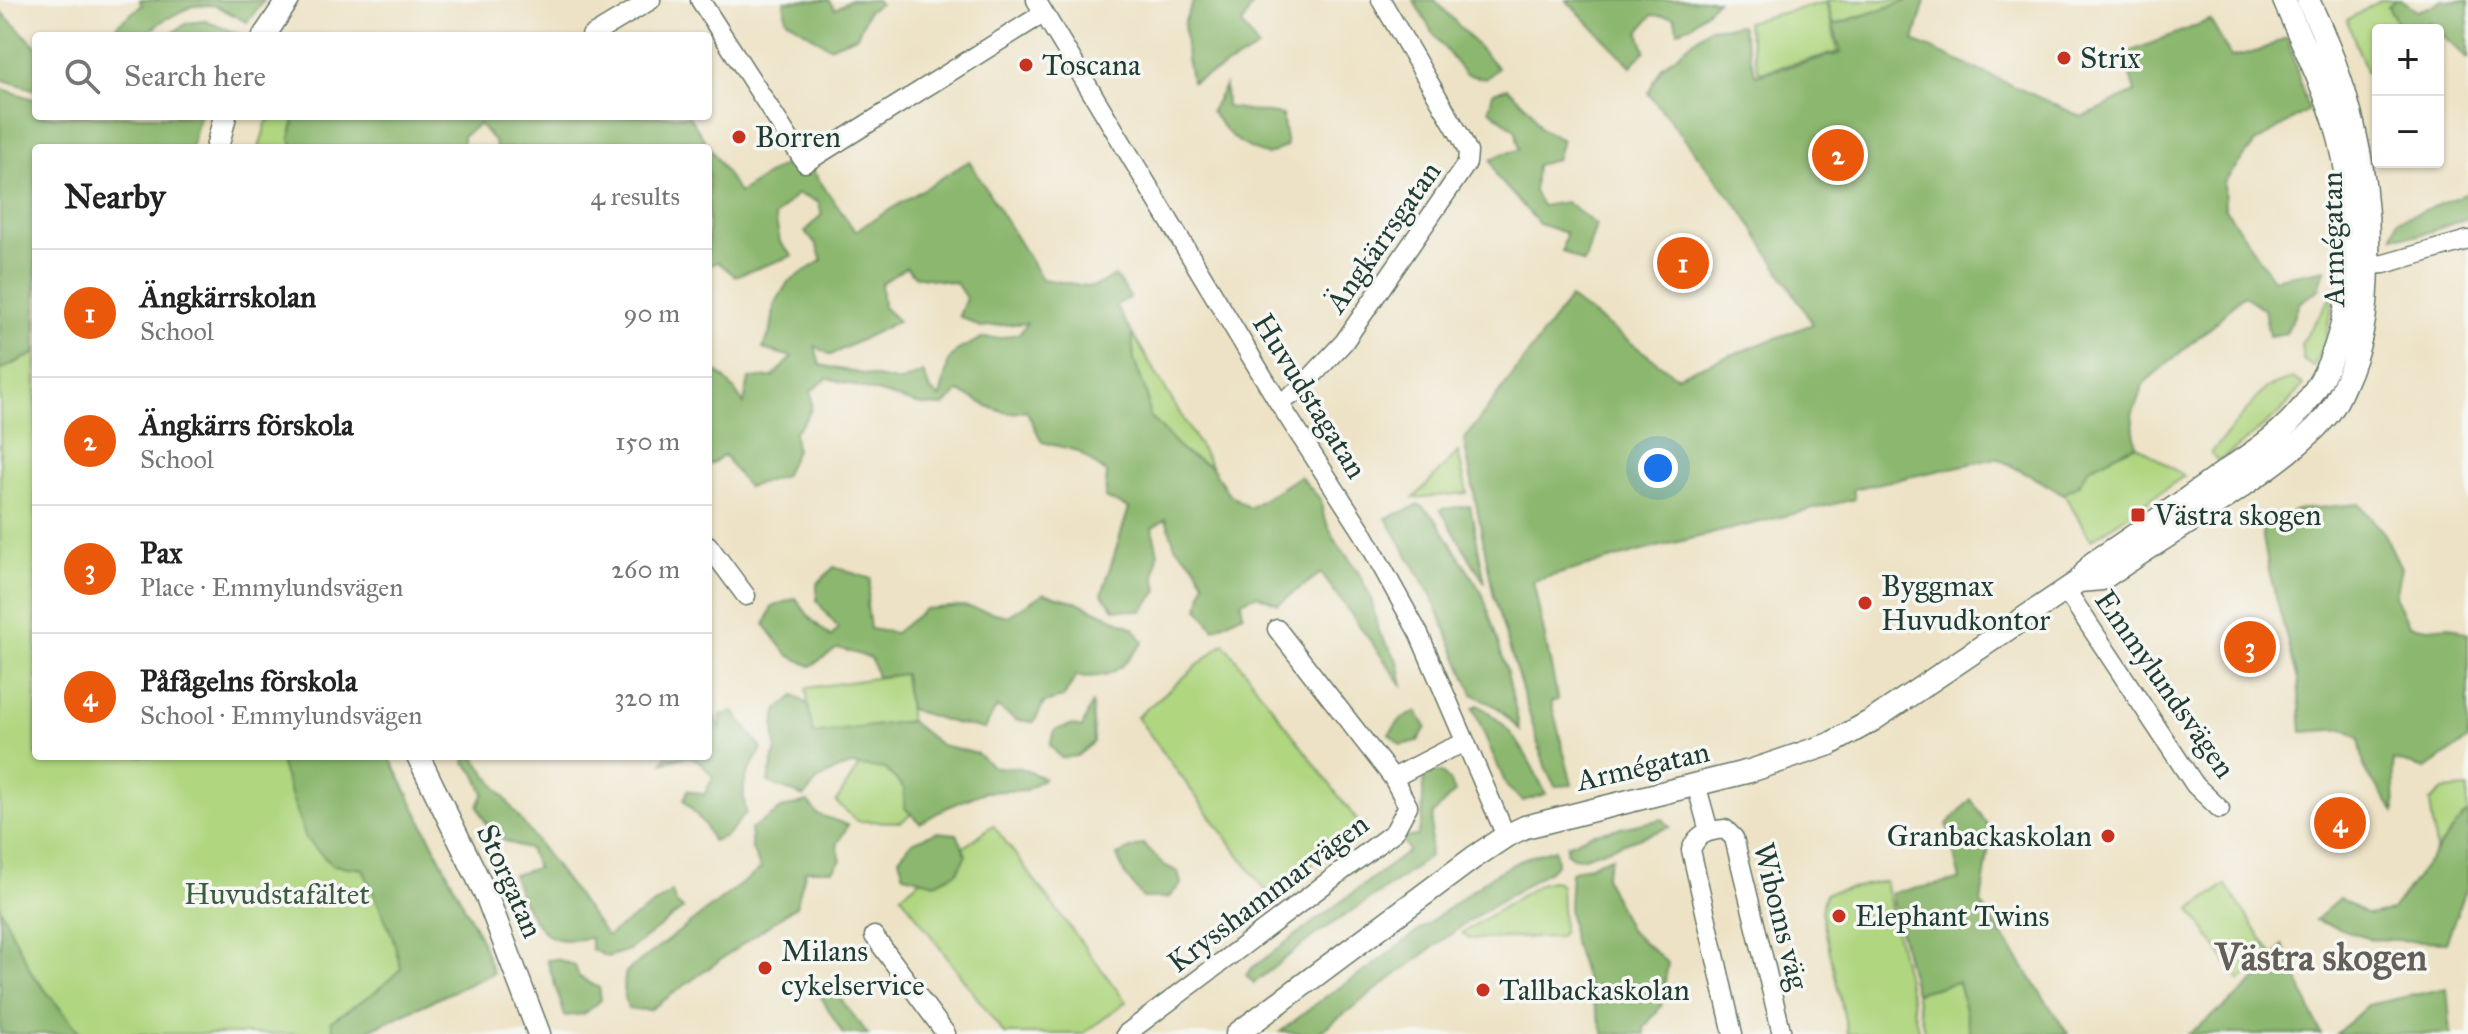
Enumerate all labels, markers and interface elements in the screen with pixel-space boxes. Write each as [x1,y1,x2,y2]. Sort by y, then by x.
map controls [2372,24,2444,168]
button: + [2372,24,2444,96]
search box [32,32,712,120]
place label: Strix [2080,40,2141,76]
place label: Toscana [1042,47,1141,83]
marker: Strix [2055,49,2073,67]
icon: search [60,54,104,98]
marker: Toscana [1017,56,1035,74]
text: Search here [124,58,266,94]
button: − [2372,96,2444,168]
place label: Borren [755,119,841,155]
pin: 2 [1812,125,1864,185]
marker: Borren [730,128,748,146]
street label: Ängkärrsgatan [1316,154,1448,321]
street label: Armégatan [2314,171,2352,309]
text: Nearby [64,176,166,217]
text: 4 results [591,180,680,212]
pin: 1 [1657,233,1709,293]
text: Ängkärrskolan [140,279,316,315]
text: 1 [85,297,95,329]
text: 90 m [623,297,680,329]
street label: Huvudstagatan [1245,307,1375,485]
text: School [140,315,214,347]
text: Ängkärrs förskola [140,407,354,443]
text: 2 [84,425,96,457]
text: 150 m [615,425,680,457]
text: School [140,443,214,475]
your location [1638,448,1678,488]
place label: Västra skogen [2153,497,2322,533]
marker: Västra skogen [2129,506,2147,524]
text: Pax [140,535,183,571]
text: 3 [85,553,95,585]
text: 260 m [611,553,680,585]
place label: Byggmax Huvudkontor [1881,568,2051,638]
text: Place · Emmylundsvägen [140,571,403,603]
street label: Emmylundsvägen [2087,583,2243,785]
marker: Byggmax Huvudkontor [1856,594,1874,612]
pin: 3 [2224,617,2276,677]
text: Påfågelns förskola [140,663,357,699]
text: 4 [83,681,97,713]
text: 320 m [614,681,680,713]
text: School · Emmylundsvägen [140,699,422,731]
street label: Armégatan [1571,733,1713,799]
pin: 4 [2314,793,2366,853]
street label: Krysshammarvägen [1160,806,1376,980]
place label: Granbackaskolan [1887,818,2092,854]
street label: Storgatan [469,819,551,943]
marker: Granbackaskolan [2099,827,2117,845]
street label: Wiboms väg [1745,839,1817,994]
park label: Huvudstafältet [184,876,370,912]
place label: Elephant Twins [1855,898,2050,934]
marker: Elephant Twins [1830,907,1848,925]
place label: Milans cykelservice [781,933,925,1003]
district label: Västra skogen [2214,934,2428,980]
marker: Milans cykelservice [756,959,774,977]
place label: Tallbackaskolan [1499,972,1690,1008]
marker: Tallbackaskolan [1474,981,1492,999]

